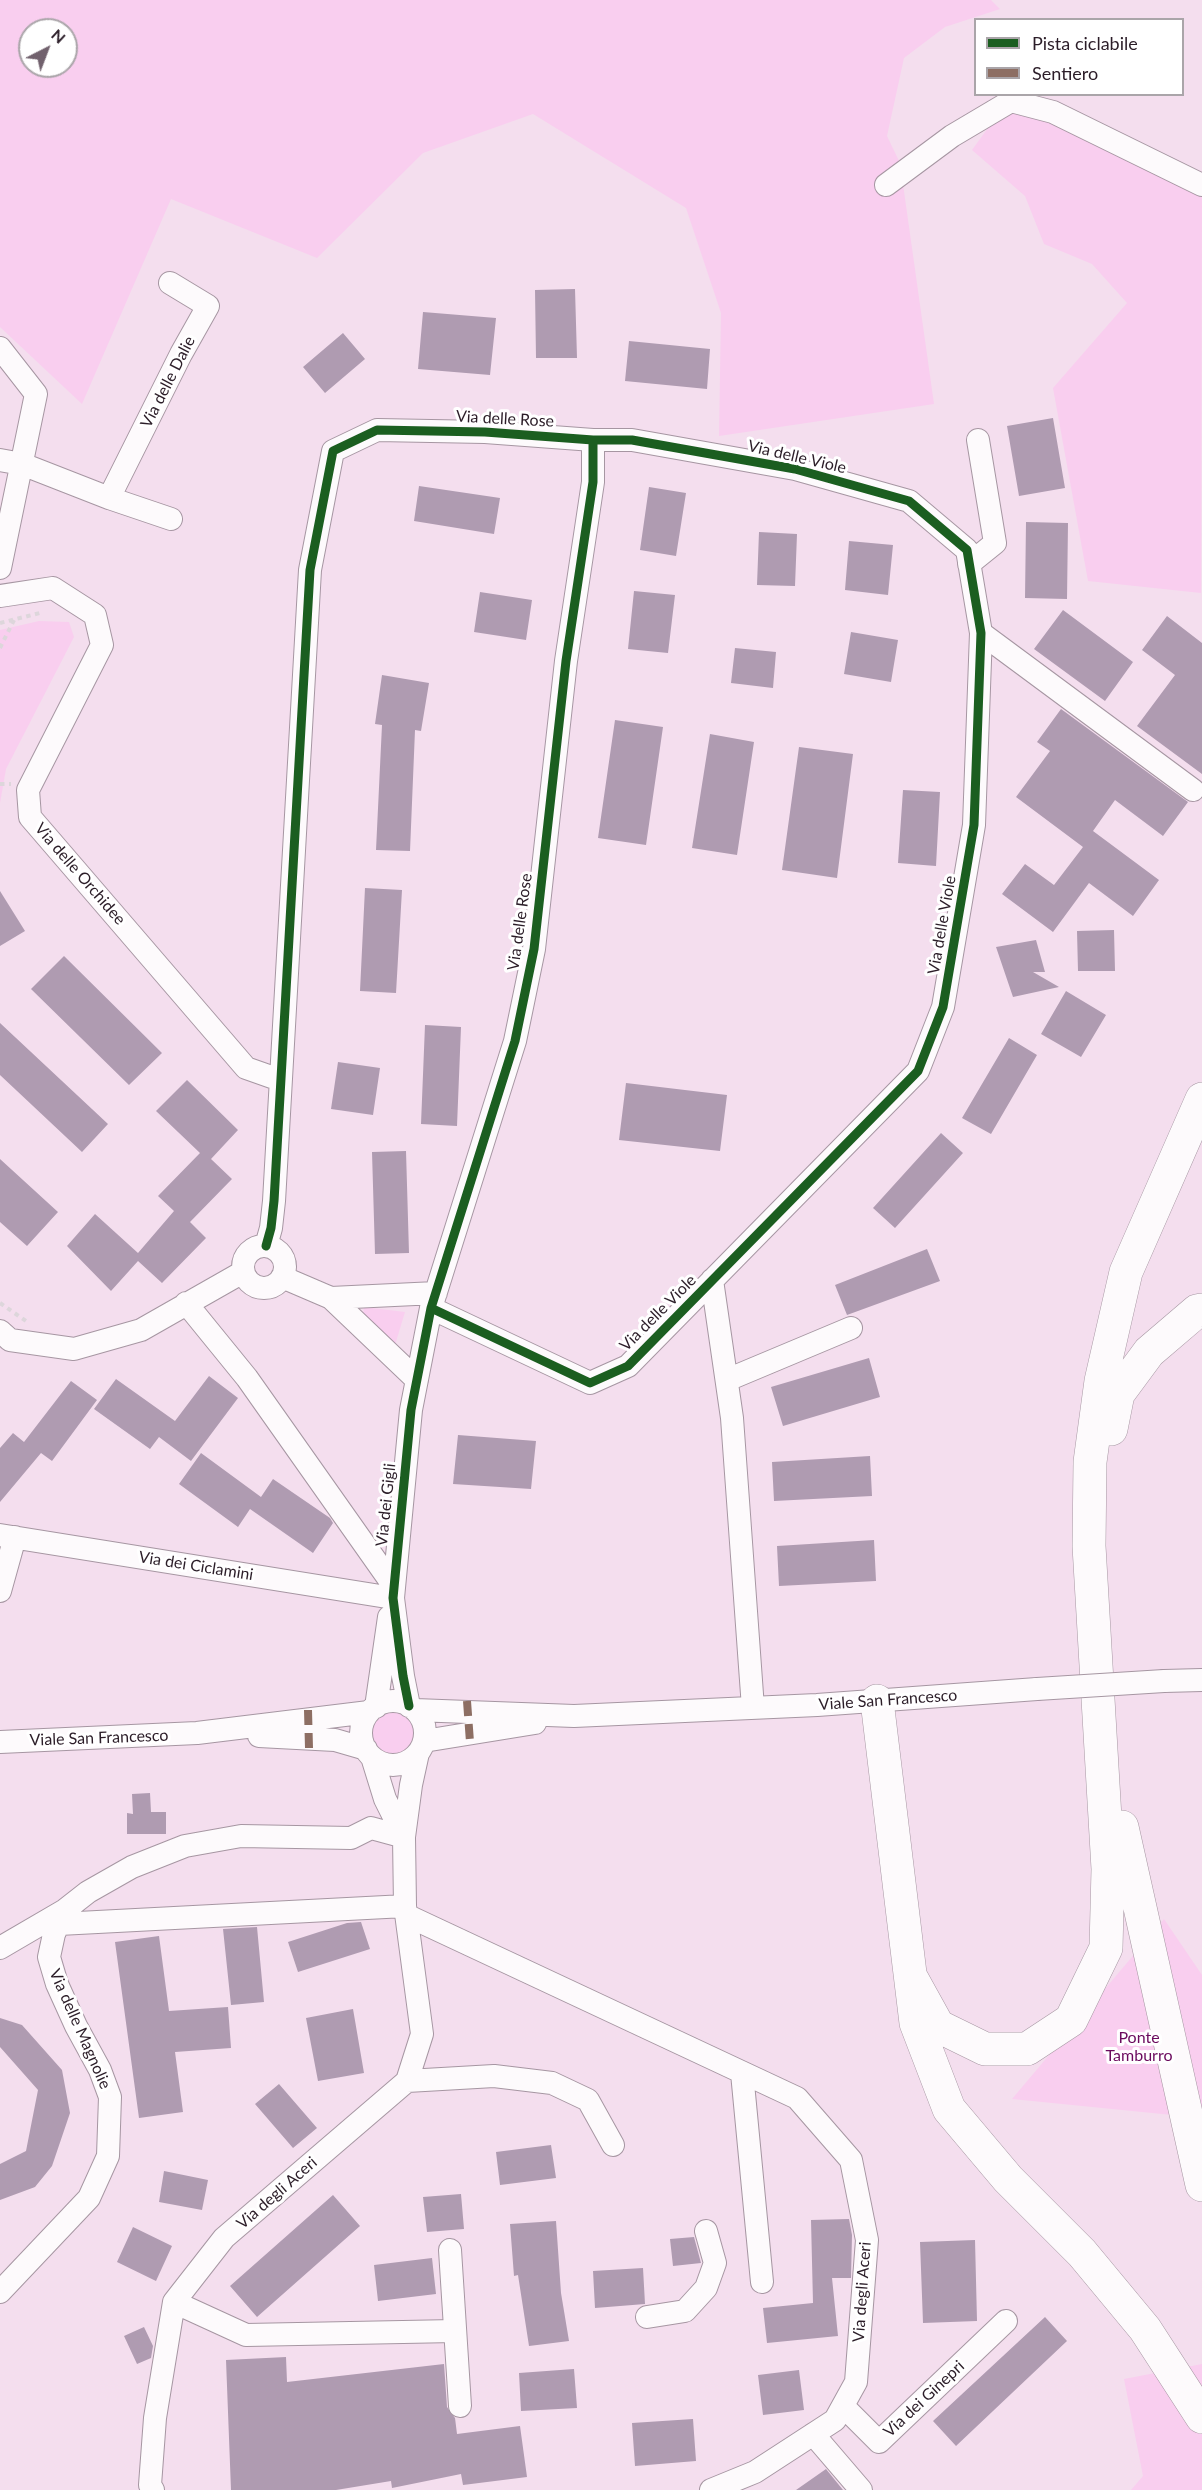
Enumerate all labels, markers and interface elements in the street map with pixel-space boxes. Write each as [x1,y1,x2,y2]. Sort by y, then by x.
north arrow [18,18,78,78]
legend [974,18,1184,96]
text: N [48,25,70,47]
text: Pista ciclabile [1032,32,1138,54]
text: Sentiero [1032,62,1098,84]
street label: Via delle Dalie [137,333,199,431]
street label: Via delle Rose [455,407,555,431]
street label: Via delle Viole [746,436,848,478]
street label: Via delle Orchidee [31,819,129,929]
street label: Via delle Rose [504,872,536,972]
street label: Via delle Viole [924,874,960,976]
street label: Via delle Viole [616,1271,700,1355]
street label: Via dei Gigli [372,1462,400,1548]
street label: Via dei Ciclamini [137,1547,255,1585]
street label: Viale San Francesco [818,1686,958,1714]
street label: Viale San Francesco [29,1726,169,1750]
street label: Via delle Magnolie [45,1966,115,2092]
park label: Ponte Tamburro [1105,2028,1173,2066]
street label: Via degli Aceri [233,2153,321,2233]
street label: Via degli Aceri [849,2241,875,2343]
street label: Via dei Ginepri [880,2357,968,2441]

